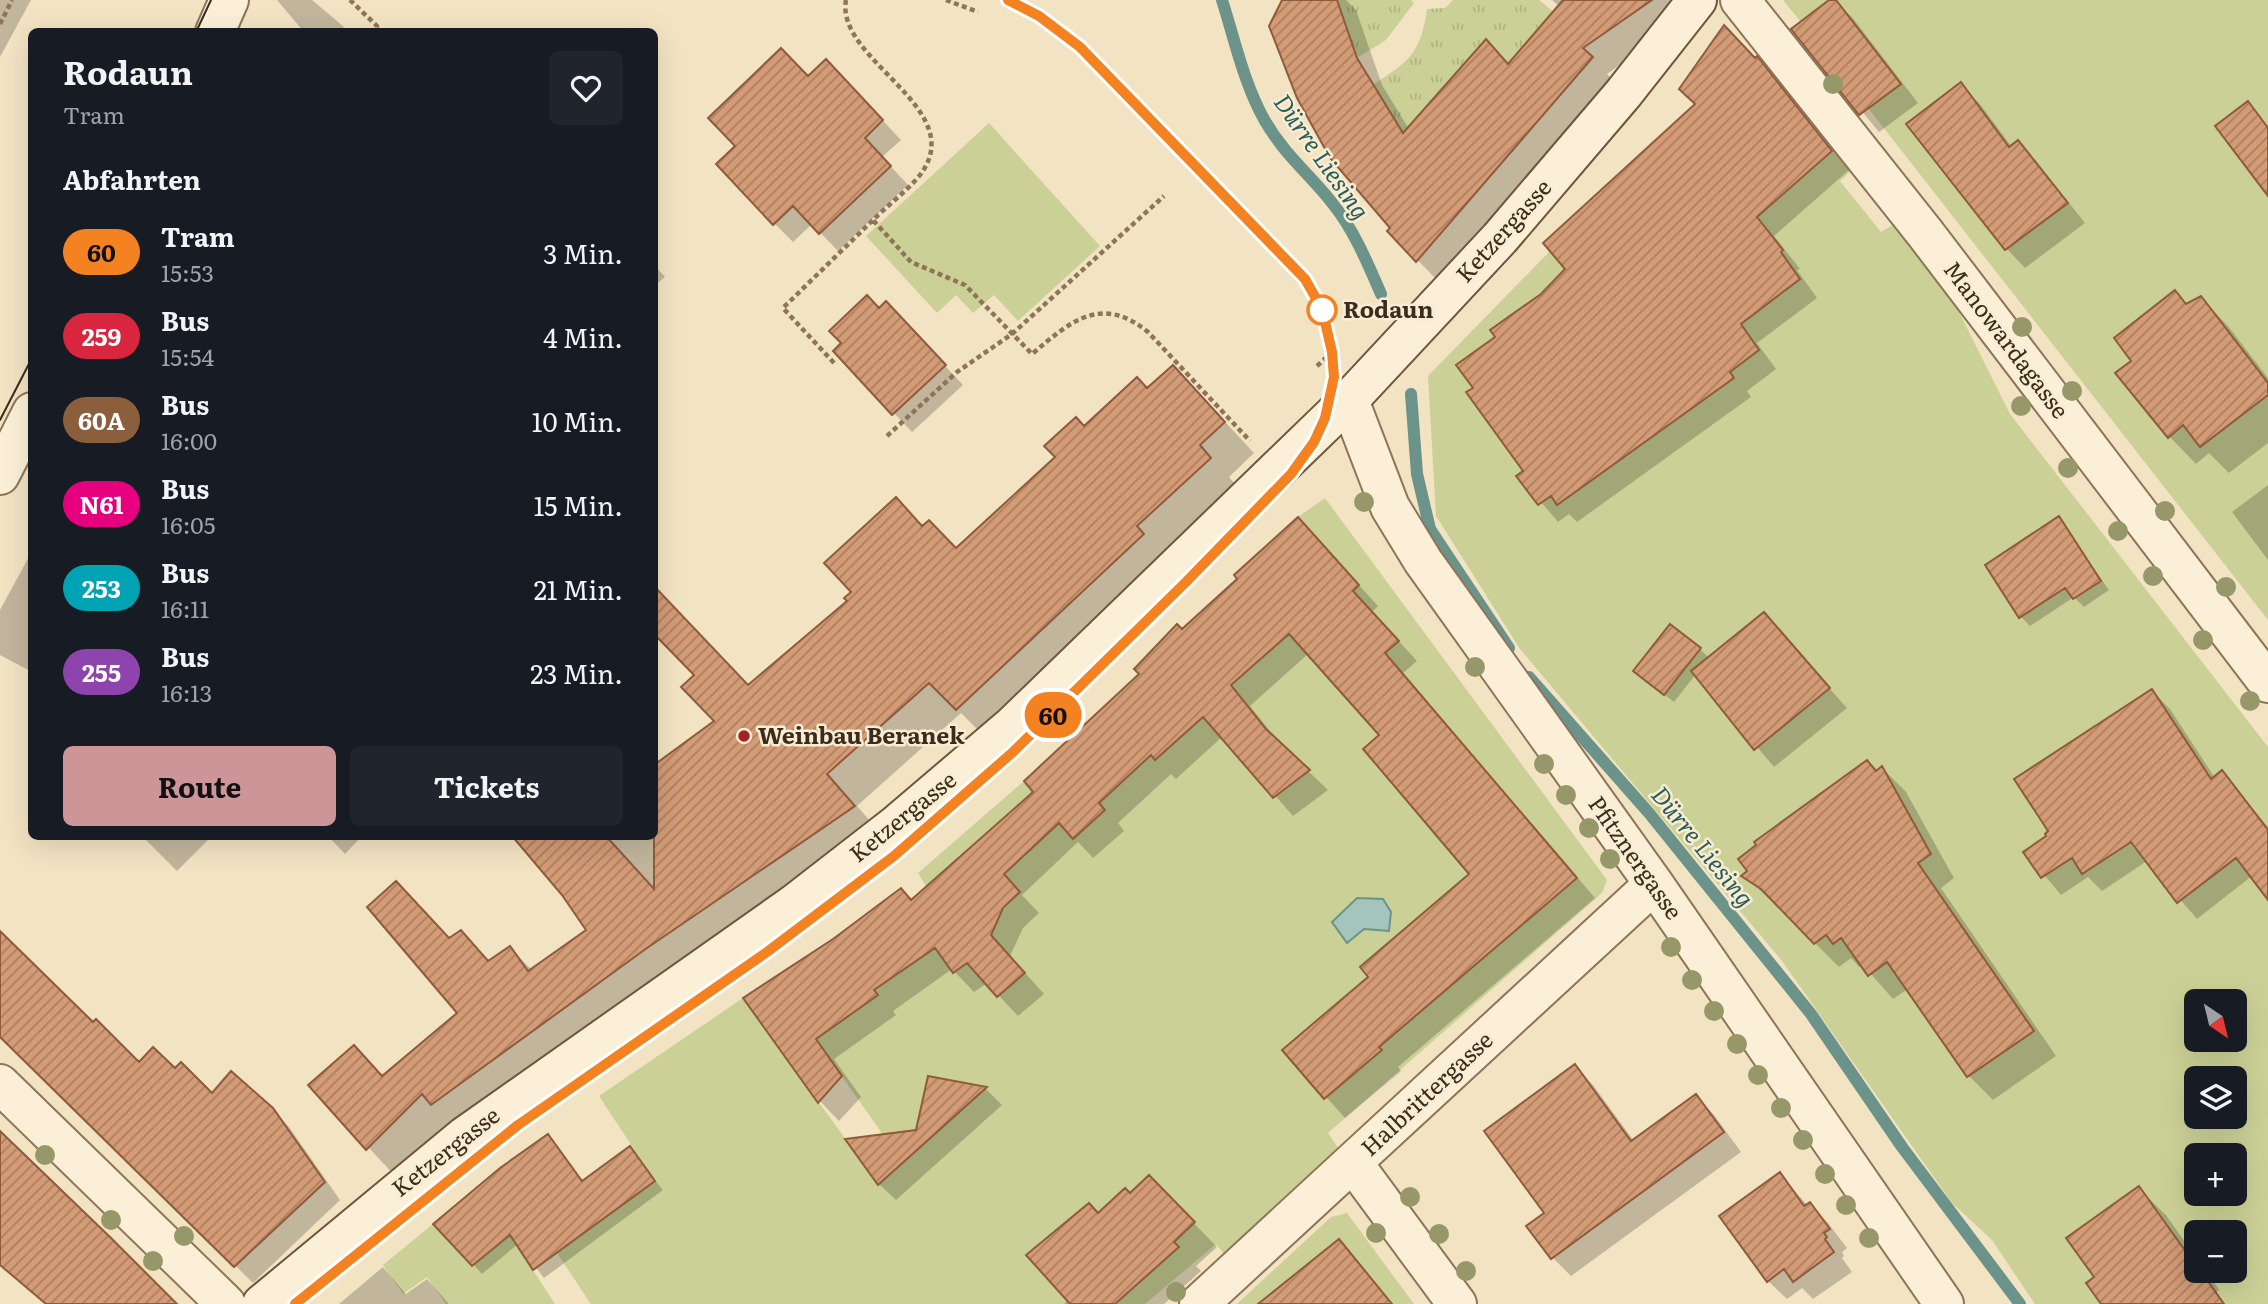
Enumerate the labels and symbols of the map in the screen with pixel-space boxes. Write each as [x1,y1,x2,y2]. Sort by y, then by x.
water label: Dürre Liesing [1267,86,1379,226]
street label: Ketzergasse [1447,170,1558,289]
street label: Manowardagasse [1937,253,2078,425]
place label: Rodaun [1343,291,1434,325]
marker: Rodaun [1307,295,1337,325]
line badge: 60 [1021,692,1084,738]
place label: Weinbau Beranek [758,717,965,751]
marker: Weinbau Beranek [736,728,752,744]
street label: Ketzergasse [841,762,963,869]
water label: Dürre Liesing [1644,778,1764,913]
street label: Pfitznergasse [1581,788,1692,926]
north arrow [2184,989,2247,1052]
street label: Halbrittergasse [1352,1022,1499,1163]
street label: Ketzergasse [383,1097,506,1204]

